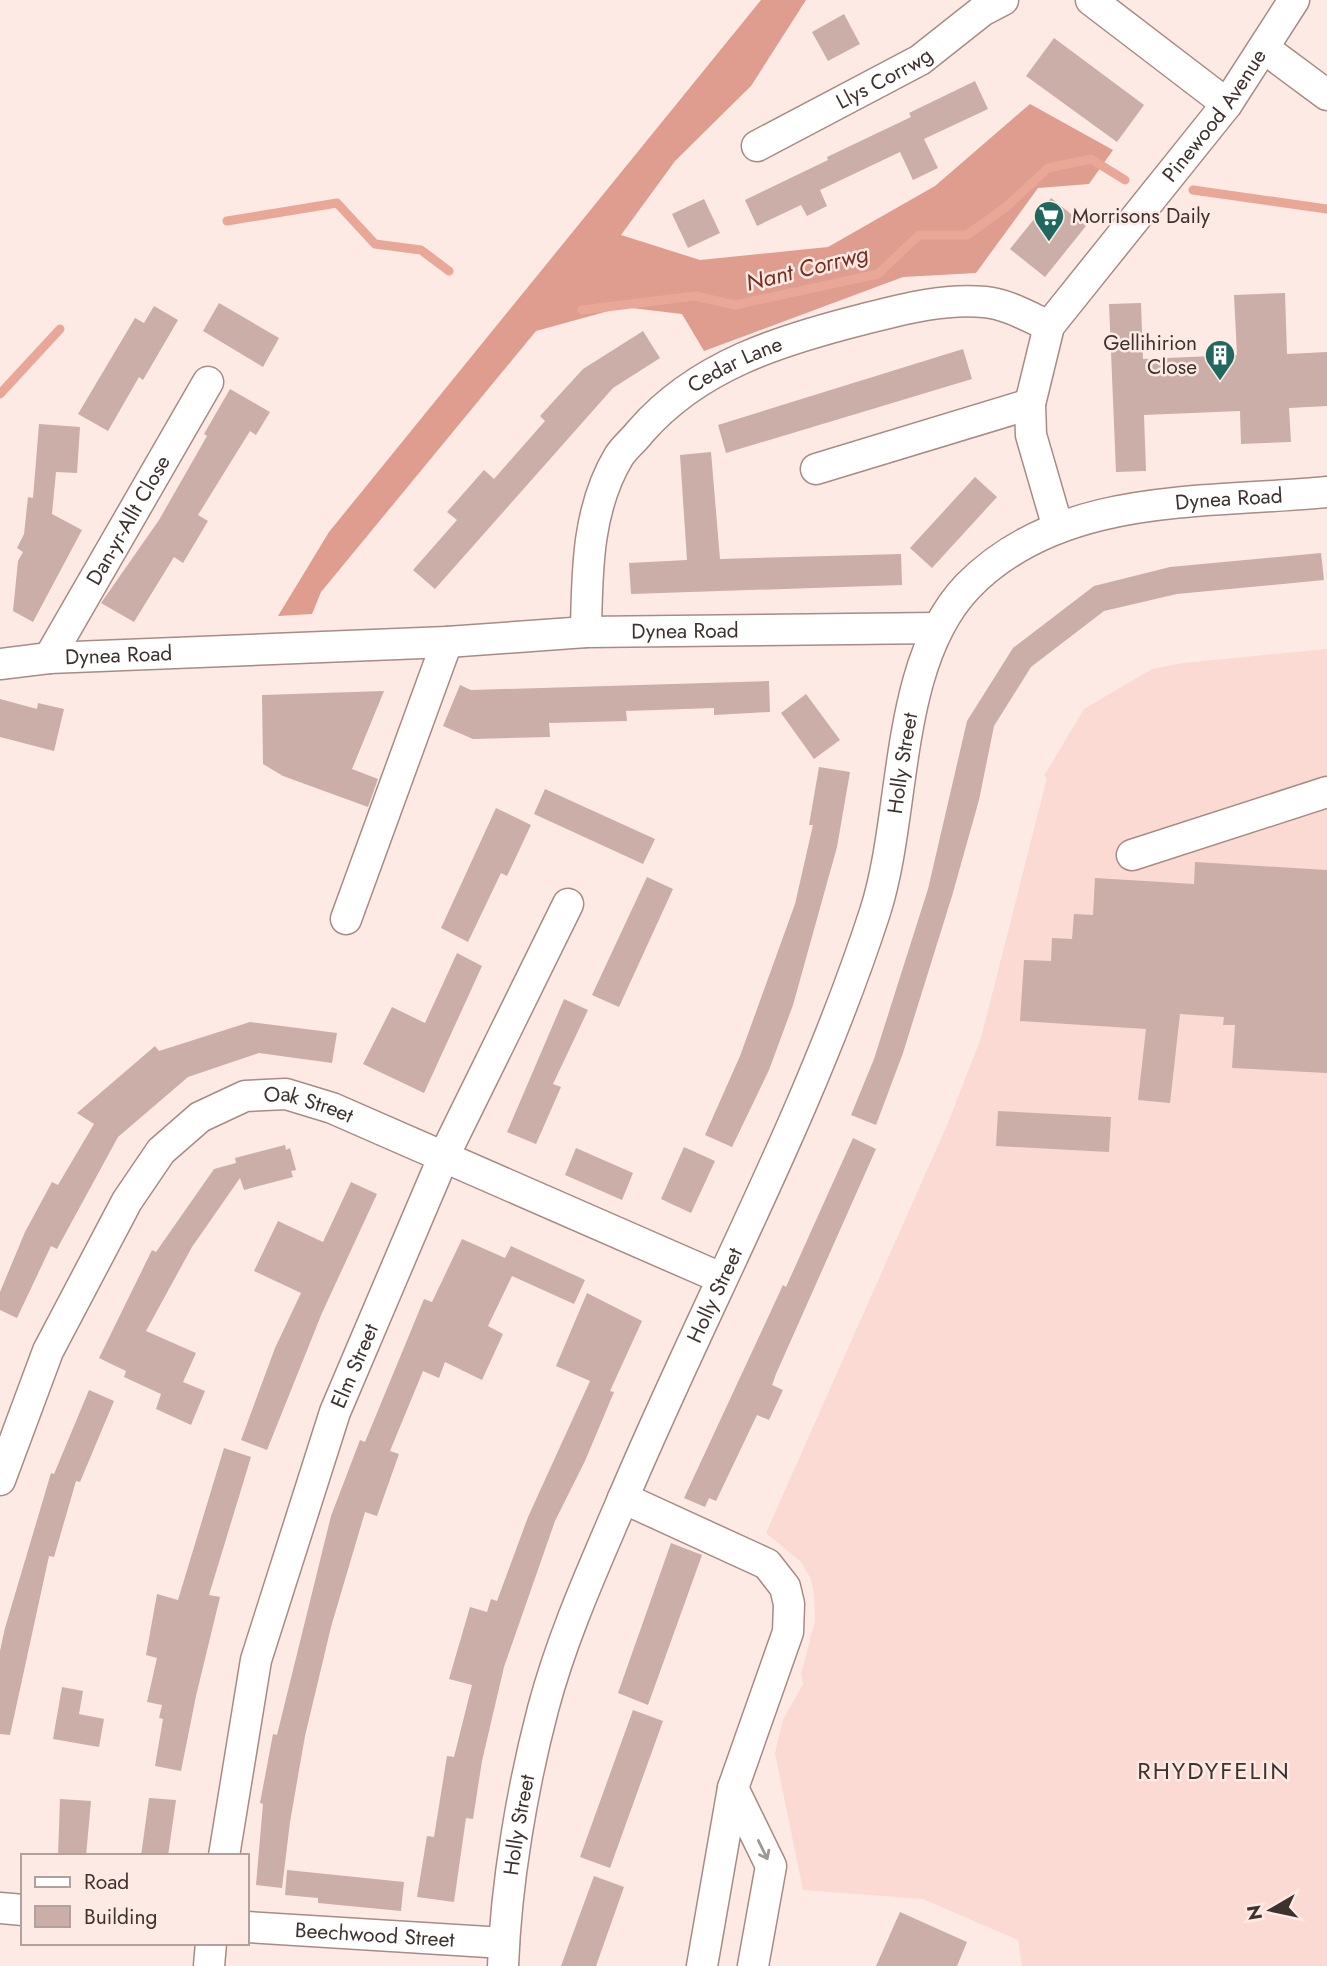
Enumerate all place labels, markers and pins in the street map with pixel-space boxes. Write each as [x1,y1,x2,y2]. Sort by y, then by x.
supermarket icon: Morrisons Daily [1032,199,1066,243]
place label: Morrisons Daily [1072,201,1211,231]
place label: Gellihirion Close [1103,328,1197,382]
building icon: Gellihirion Close [1203,338,1237,382]

